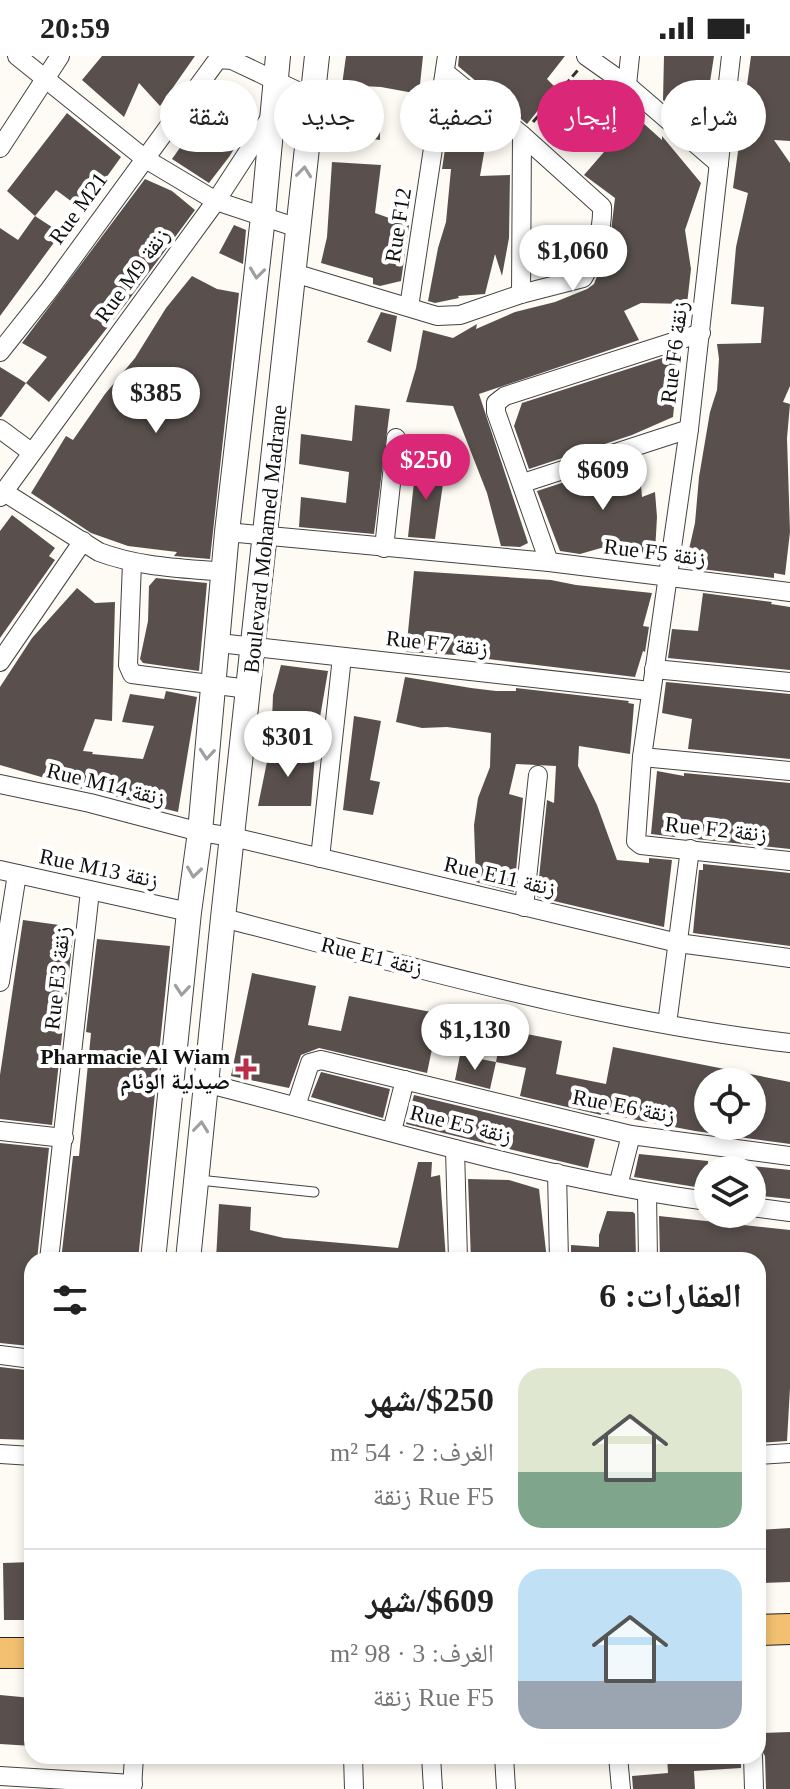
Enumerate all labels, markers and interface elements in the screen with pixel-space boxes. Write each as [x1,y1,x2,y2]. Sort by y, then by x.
text: 20:59 [40,11,110,44]
chip: شقة [160,80,258,152]
chip: جديد [274,80,384,152]
chip: تصفية [400,80,521,152]
chip: إيجار [537,80,645,152]
chip: شراء [661,80,766,152]
one-way arrow [296,165,313,178]
street label: Rue M21 [44,167,112,249]
street label: Rue F12 [380,186,416,264]
street label: Rue M9 زنقة [90,223,174,327]
pin: $1,060 [508,225,638,293]
text: $1,060 [537,236,609,265]
one-way arrow [248,267,265,280]
street label: Rue F6 زنقة [655,300,693,404]
pin: $385 [109,367,203,435]
text: $385 [130,378,182,407]
street label: Boulevard Mohamed Madrane [238,403,292,675]
pin: $250 [379,434,473,502]
pin: $609 [556,444,650,512]
text: $250 [400,445,452,474]
text: $609 [577,455,629,484]
street label: Rue F5 زنقة [603,533,707,571]
street label: Rue F7 زنقة [385,625,489,661]
pin: $301 [241,711,335,779]
text: $301 [262,722,314,751]
one-way arrow [199,748,216,761]
street label: Rue M14 زنقة [44,757,168,811]
street label: Rue F2 زنقة [664,811,768,847]
street label: Rue M13 زنقة [37,843,161,893]
street label: Rue E11 زنقة [442,851,558,901]
one-way arrow [186,865,203,879]
street label: Rue E3 زنقة [39,925,75,1031]
street label: Rue E1 زنقة [319,931,425,981]
one-way arrow [173,984,190,997]
pin: $1,130 [410,1004,540,1072]
text: $1,130 [439,1015,511,1044]
place label: Pharmacie Al Wiam صيدلية الوئام [40,1044,230,1097]
marker: Pharmacie Al Wiam صيدلية الوئام [237,1060,255,1078]
map controls [694,1068,766,1228]
button: locate [694,1068,766,1140]
street label: Rue E6 زنقة [571,1084,677,1128]
street label: Rue E5 زنقة [408,1099,514,1149]
one-way arrow [192,1120,209,1133]
button: layers [694,1156,766,1228]
text: العقارات: 6 [599,1277,742,1314]
icon: filters [48,1278,92,1322]
text: $250/شهر [366,1381,494,1418]
icon: home [582,1400,678,1496]
text: الغرف: 2 · 54 m² [330,1438,494,1467]
text: Rue F5 زنقة [373,1482,494,1511]
text: $609/شهر [366,1582,494,1619]
icon: home [582,1601,678,1697]
text: الغرف: 3 · 98 m² [330,1639,494,1668]
text: Rue F5 زنقة [373,1683,494,1712]

